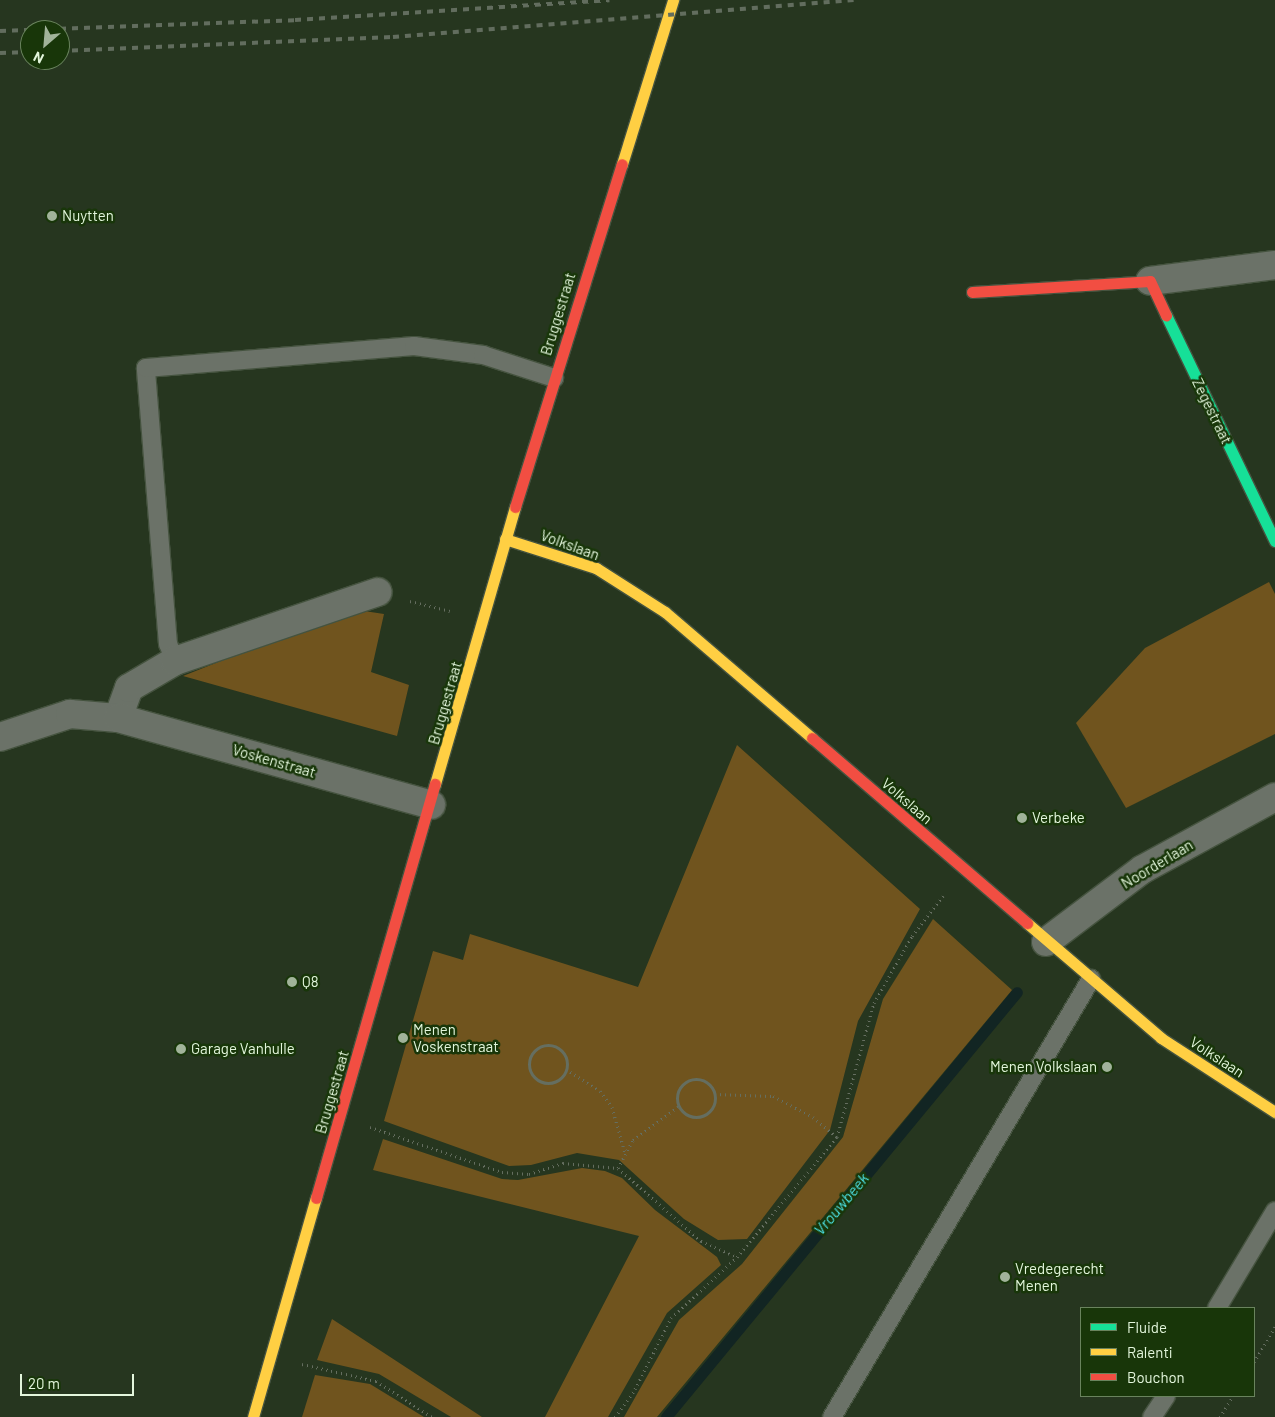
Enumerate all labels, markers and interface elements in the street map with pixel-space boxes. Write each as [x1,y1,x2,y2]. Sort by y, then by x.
north arrow [20,20,70,70]
text: N [30,48,46,68]
place label: Nuytten [62,207,114,225]
marker: Nuytten [46,210,58,222]
street label: Bruggestraat [537,270,579,358]
street label: Zegestraat [1188,375,1236,447]
street label: Volkslaan [538,526,602,564]
street label: Bruggestraat [425,659,465,747]
street label: Voskenstraat [230,741,318,781]
street label: Volkslaan [878,774,936,828]
place label: Verbeke [1032,809,1085,827]
marker: Verbeke [1016,812,1028,824]
street label: Noorderlaan [1118,836,1196,892]
place label: Q8 [302,973,318,991]
marker: Q8 [286,976,298,988]
place label: Menen Voskenstraat [413,1020,499,1055]
marker: Menen Voskenstraat [397,1032,409,1044]
street label: Volkslaan [1186,1033,1248,1081]
place label: Garage Vanhulle [191,1040,295,1058]
marker: Garage Vanhulle [175,1043,187,1055]
street label: Bruggestraat [312,1048,352,1136]
place label: Menen Volkslaan [990,1058,1097,1076]
marker: Menen Volkslaan [1101,1061,1113,1073]
water label: Vrouwbeek [809,1169,873,1239]
place label: Vredegerecht Menen [1015,1259,1104,1294]
marker: Vredegerecht Menen [999,1271,1011,1283]
legend [1080,1307,1255,1397]
text: Fluide [1127,1318,1167,1336]
text: Ralenti [1127,1343,1173,1361]
scale bar [22,1364,136,1396]
text: Bouchon [1127,1368,1185,1386]
text: 20 m [28,1374,60,1392]

